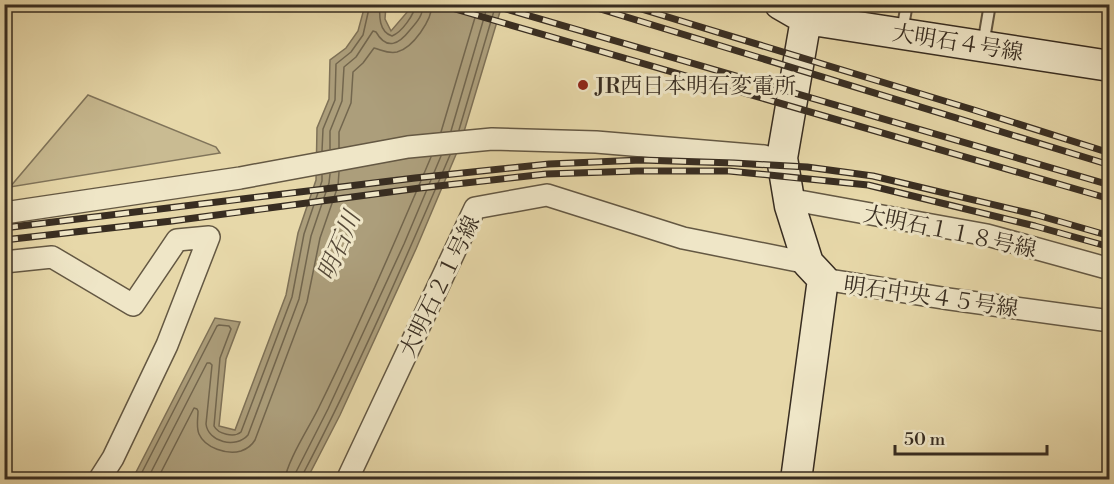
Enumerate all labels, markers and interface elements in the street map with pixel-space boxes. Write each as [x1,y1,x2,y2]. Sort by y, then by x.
street label: 大明石４号線 [890,20,1025,67]
place label: JR西日本明石変電所 [594,73,796,100]
marker: JR西日本明石変電所 [576,78,590,92]
street label: 大明石１１８号線 [861,201,1039,264]
water label: 明石川 [312,205,369,285]
street label: 大明石２１号線 [394,212,486,362]
street label: 明石中央４５号線 [842,272,1020,323]
scale bar [895,418,1046,456]
text: 50 m [904,428,946,451]

